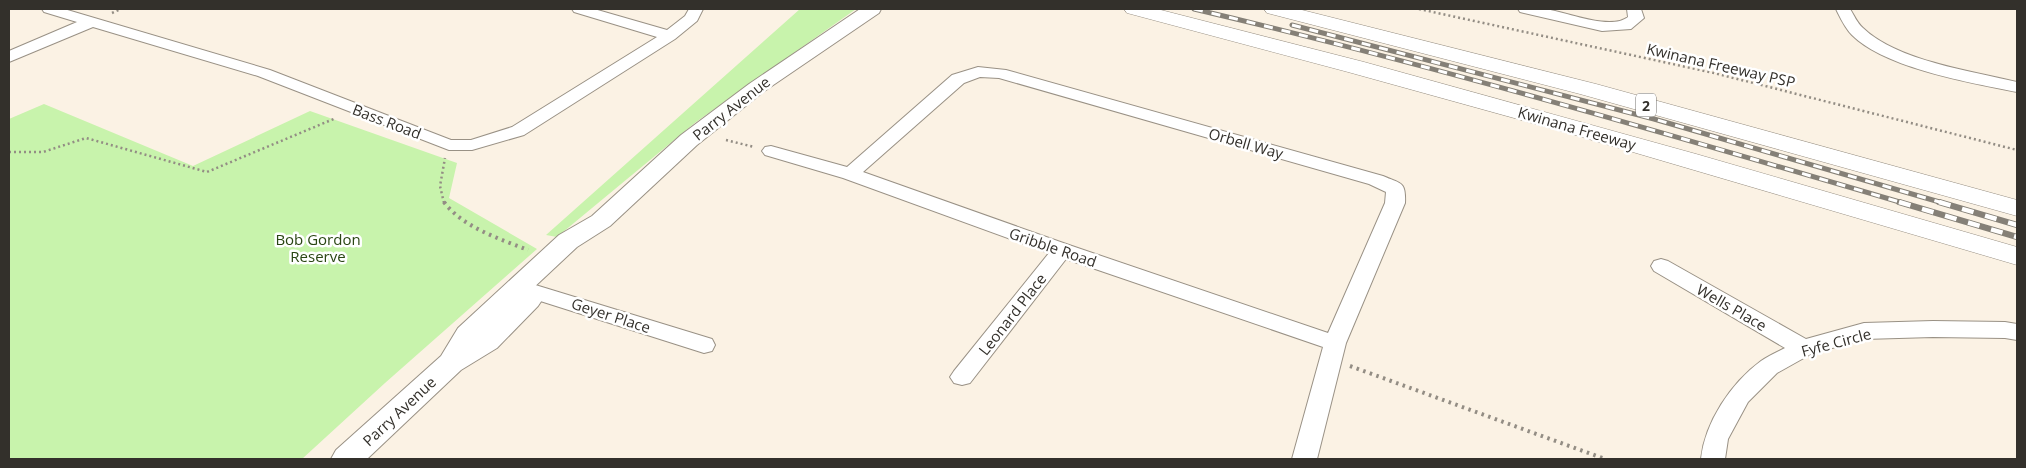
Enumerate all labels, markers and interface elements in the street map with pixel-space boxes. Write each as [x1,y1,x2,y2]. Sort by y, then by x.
street label: Kwinana Freeway PSP [1645,38,1797,92]
street label: Parry Avenue [688,71,774,145]
road number: 2 [1636,94,1656,116]
street label: Bass Road [350,99,424,143]
street label: Kwinana Freeway [1516,102,1639,155]
street label: Orbell Way [1206,123,1286,163]
street label: Gribble Road [1007,223,1099,271]
park label: Bob Gordon Reserve [275,229,361,266]
street label: Leonard Place [974,269,1050,359]
street label: Wells Place [1693,279,1771,335]
street label: Geyer Place [569,293,653,337]
street label: Fyfe Circle [1799,323,1873,361]
street label: Parry Avenue [358,372,440,450]

